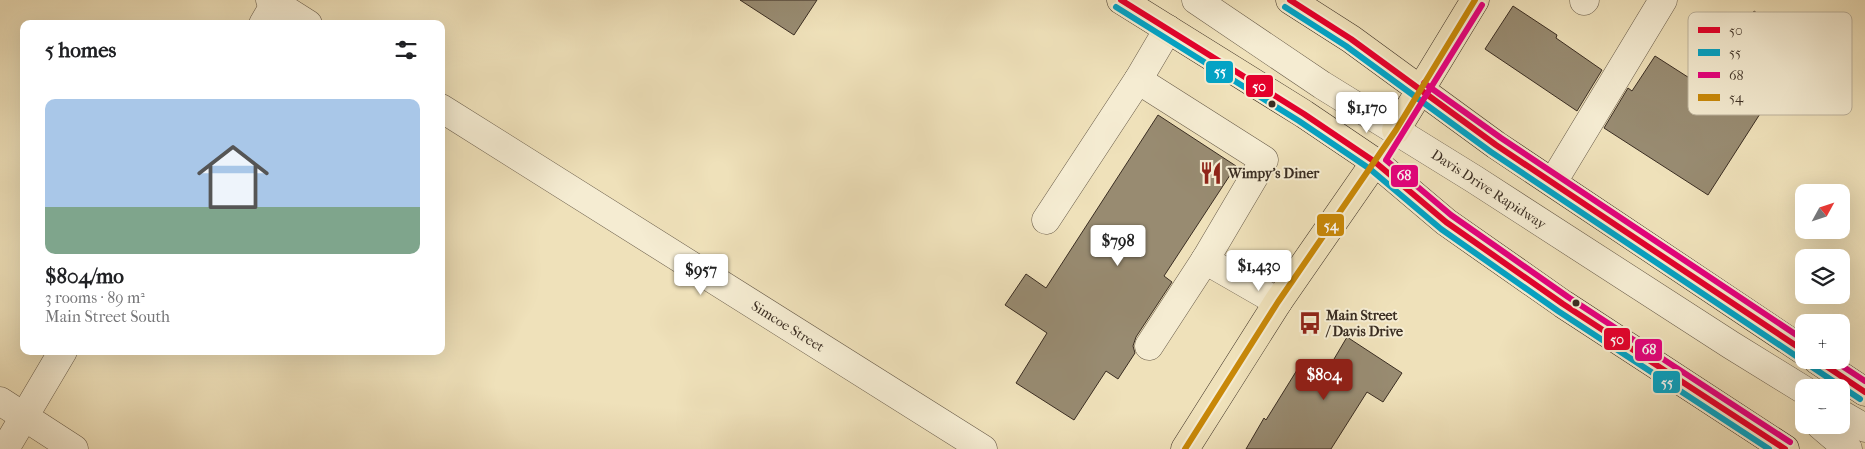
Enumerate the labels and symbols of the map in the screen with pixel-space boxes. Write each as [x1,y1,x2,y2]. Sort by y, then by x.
legend [1688,12,1852,115]
text: 50 [1729,22,1743,39]
text: 55 [1729,44,1741,61]
line badge: 55 [1205,60,1234,84]
text: 55 [1214,63,1226,80]
text: 68 [1729,67,1744,84]
line badge: 50 [1245,74,1274,98]
text: 50 [1252,78,1266,95]
text: 54 [1729,89,1744,106]
pin: $1,170 [1326,92,1408,134]
unlabelled marker [1267,99,1277,109]
street label: Davis Drive Rapidway [1428,146,1550,233]
restaurant icon: Wimpy's Diner [1198,160,1224,186]
line badge: 68 [1390,164,1419,188]
place label: Wimpy's Diner [1227,165,1320,182]
text: 68 [1397,167,1411,184]
north arrow [1795,184,1850,239]
line badge: 54 [1316,213,1345,237]
text: 54 [1324,217,1339,234]
pin: $798 [1088,224,1148,267]
pin: $1,430 [1218,250,1300,292]
pin: $957 [671,254,731,296]
street label: Simcoe Street [748,297,827,356]
unlabelled marker [1571,298,1581,308]
place label: Main Street / Davis Drive [1325,307,1403,340]
bus stop icon: Main Street / Davis Drive [1297,310,1323,336]
line badge: 50 [1603,327,1631,351]
text: 50 [1610,331,1624,348]
line badge: 68 [1634,338,1663,362]
text: 68 [1642,341,1656,358]
pin: $804 [1294,358,1354,401]
line badge: 55 [1652,370,1681,394]
text: 55 [1661,374,1673,391]

